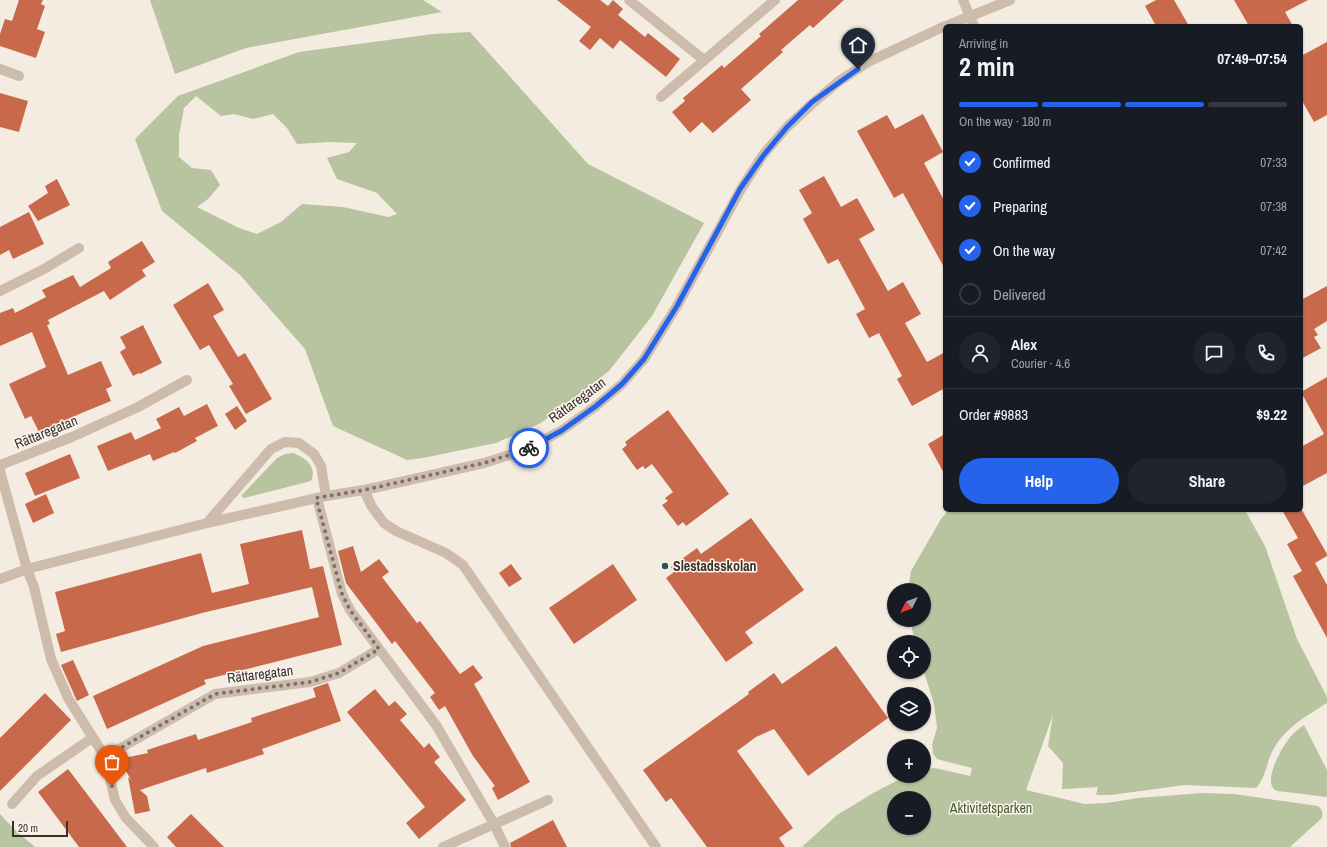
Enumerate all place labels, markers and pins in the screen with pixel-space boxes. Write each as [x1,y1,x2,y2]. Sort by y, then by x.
pin [841,28,875,69]
place label: Slestadsskolan [673,557,757,575]
marker: Slestadsskolan [660,561,670,571]
pin [95,745,129,786]

